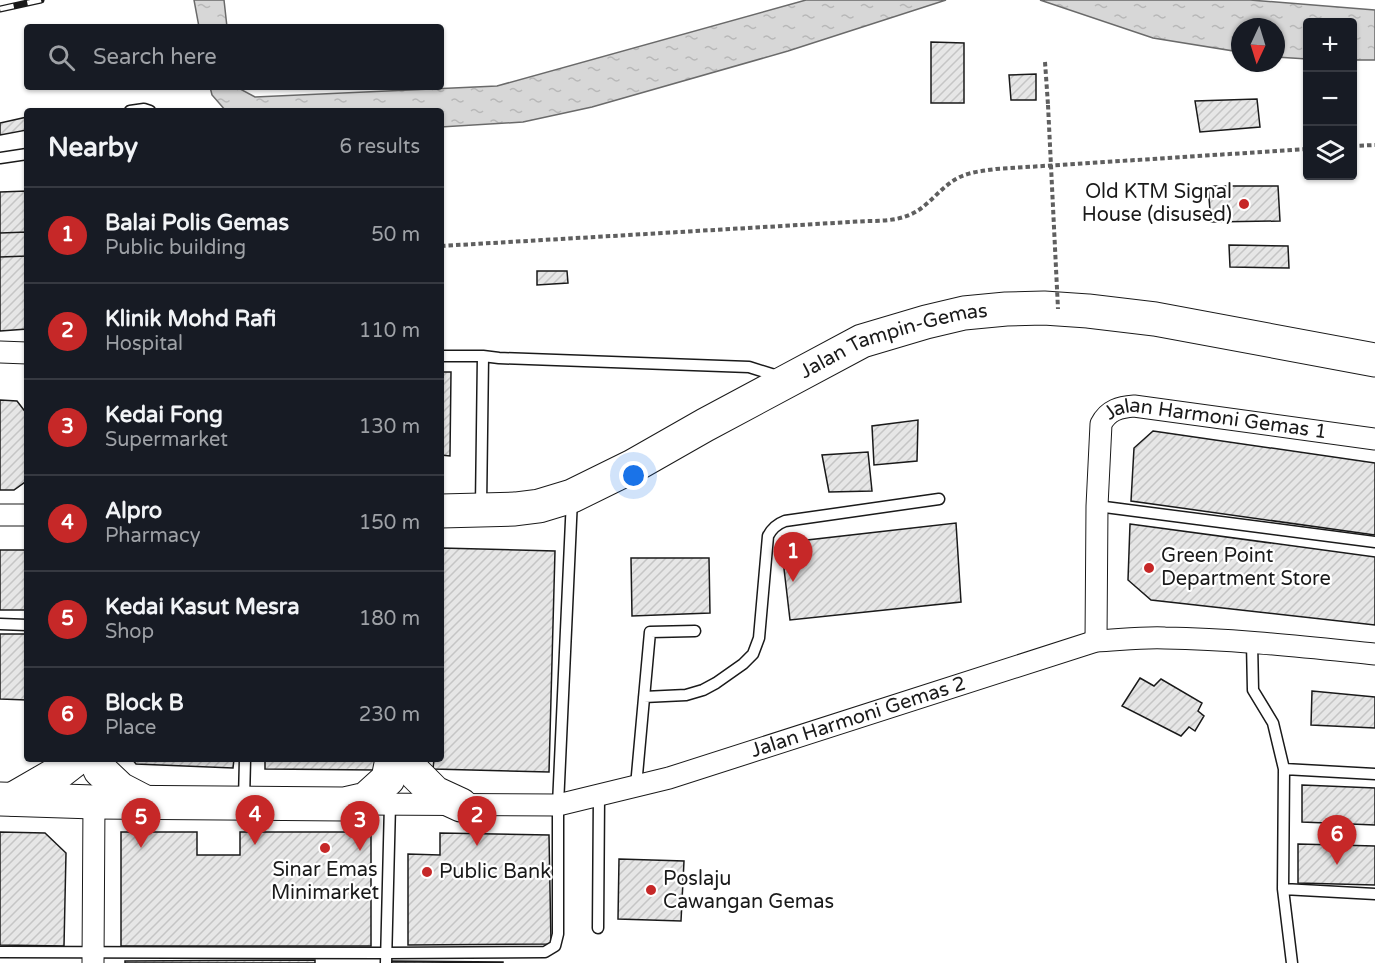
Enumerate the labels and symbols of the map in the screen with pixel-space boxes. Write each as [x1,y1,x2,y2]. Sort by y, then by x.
north arrow [1231,18,1285,72]
place label: Old KTM Signal House (disused) [1082,180,1232,227]
marker: Old KTM Signal House (disused) [1237,197,1251,211]
street label: Jalan Tampin-Gemas [796,299,989,384]
street label: Jalan Harmoni Gemas 1 [1099,394,1328,444]
your location [619,461,648,490]
pin: 1 [774,532,812,582]
place label: Green Point Department Store [1161,544,1331,591]
marker: Green Point Department Store [1142,561,1156,575]
street label: Jalan Harmoni Gemas 2 [748,672,969,763]
pin: 4 [236,796,274,845]
pin: 2 [458,796,496,846]
pin: 5 [122,798,160,848]
pin: 3 [340,802,380,851]
pin: 6 [1318,816,1356,865]
marker: Sinar Emas Minimarket [318,841,332,855]
place label: Sinar Emas Minimarket [271,858,379,905]
place label: Public Bank [439,860,551,884]
marker: Public Bank [420,865,434,879]
place label: Poslaju Cawangan Gemas [663,867,834,914]
marker: Poslaju Cawangan Gemas [644,883,658,897]

